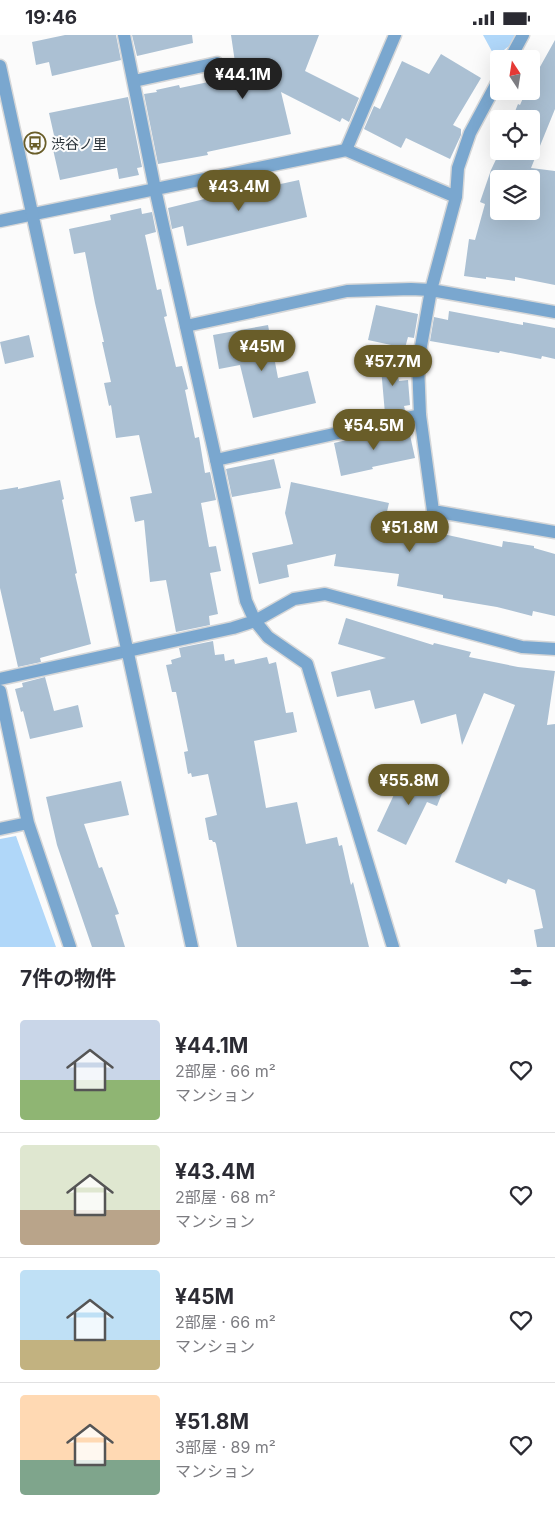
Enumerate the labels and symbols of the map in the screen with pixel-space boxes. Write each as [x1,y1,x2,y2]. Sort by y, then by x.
north arrow [490,50,540,100]
pin: ¥44.1M [202,57,284,100]
bus stop icon: 渋谷ノ里 [23,131,47,155]
place label: 渋谷ノ里 [51,135,107,152]
pin: ¥43.4M [198,169,280,212]
pin: ¥45M [232,329,292,372]
pin: ¥57.7M [352,345,434,387]
pin: ¥54.5M [333,409,415,451]
pin: ¥51.8M [369,511,451,553]
pin: ¥55.8M [368,763,450,806]

